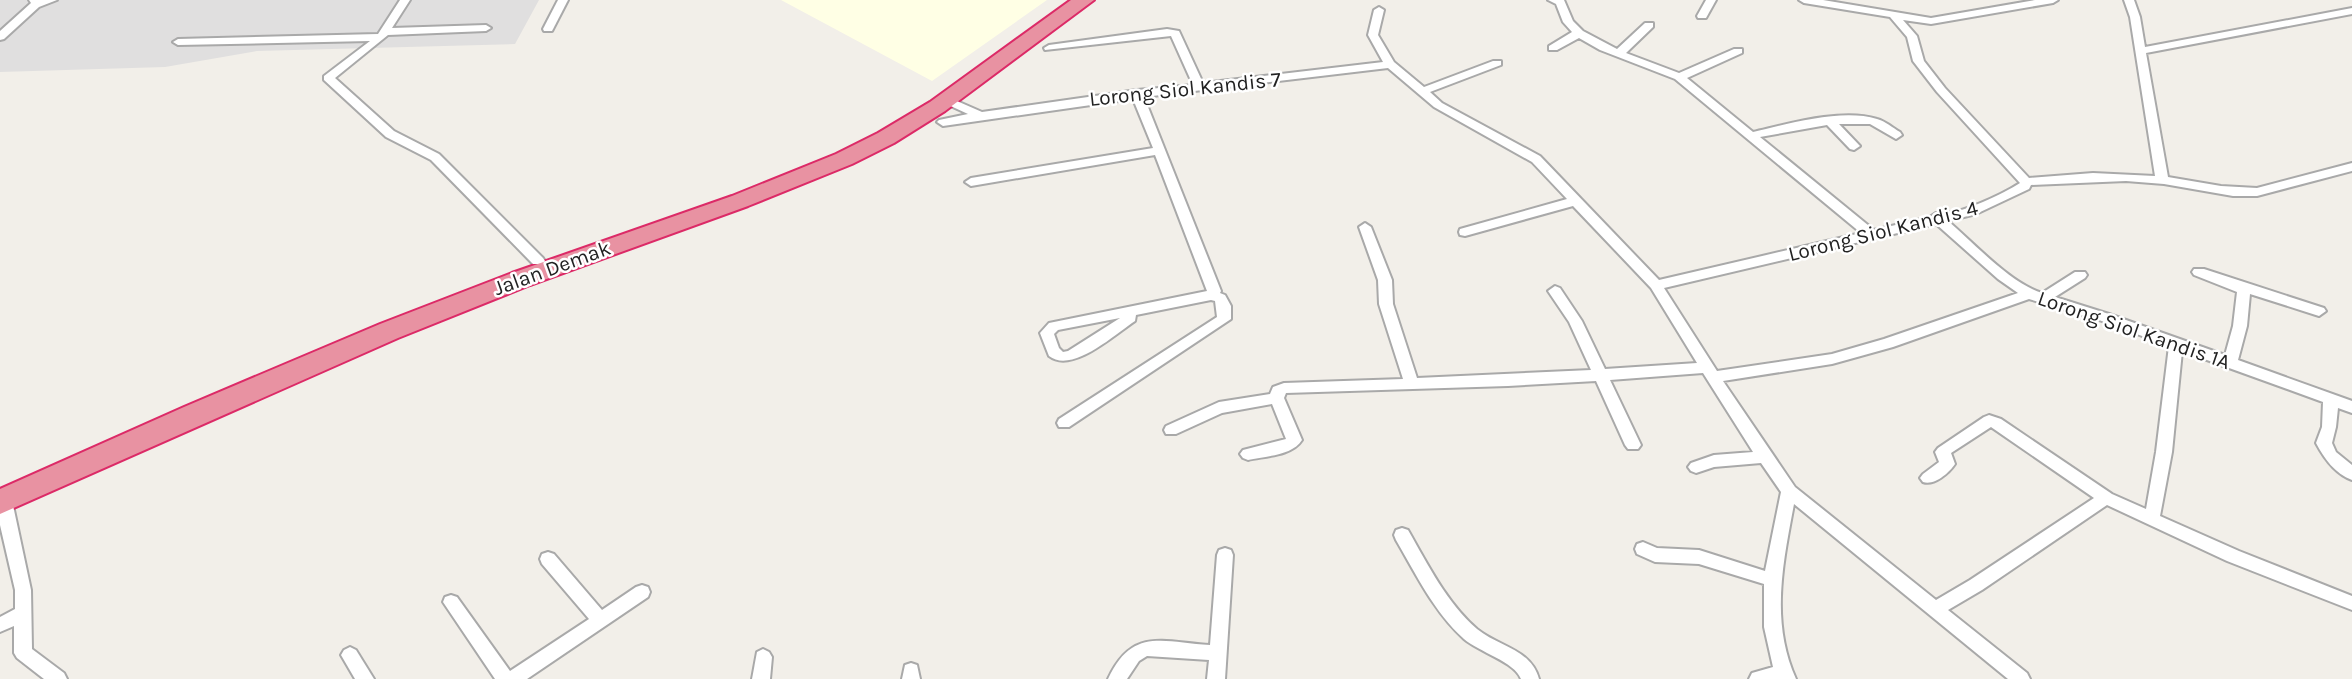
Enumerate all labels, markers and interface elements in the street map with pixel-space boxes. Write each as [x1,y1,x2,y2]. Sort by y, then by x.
street label: Lorong Siol Kandis 7 [1088,67,1282,111]
street label: Lorong Siol Kandis 4 [1786,196,1981,266]
street label: Jalan Demak [490,236,614,300]
street label: Lorong Siol Kandis 1A [2035,286,2233,374]

